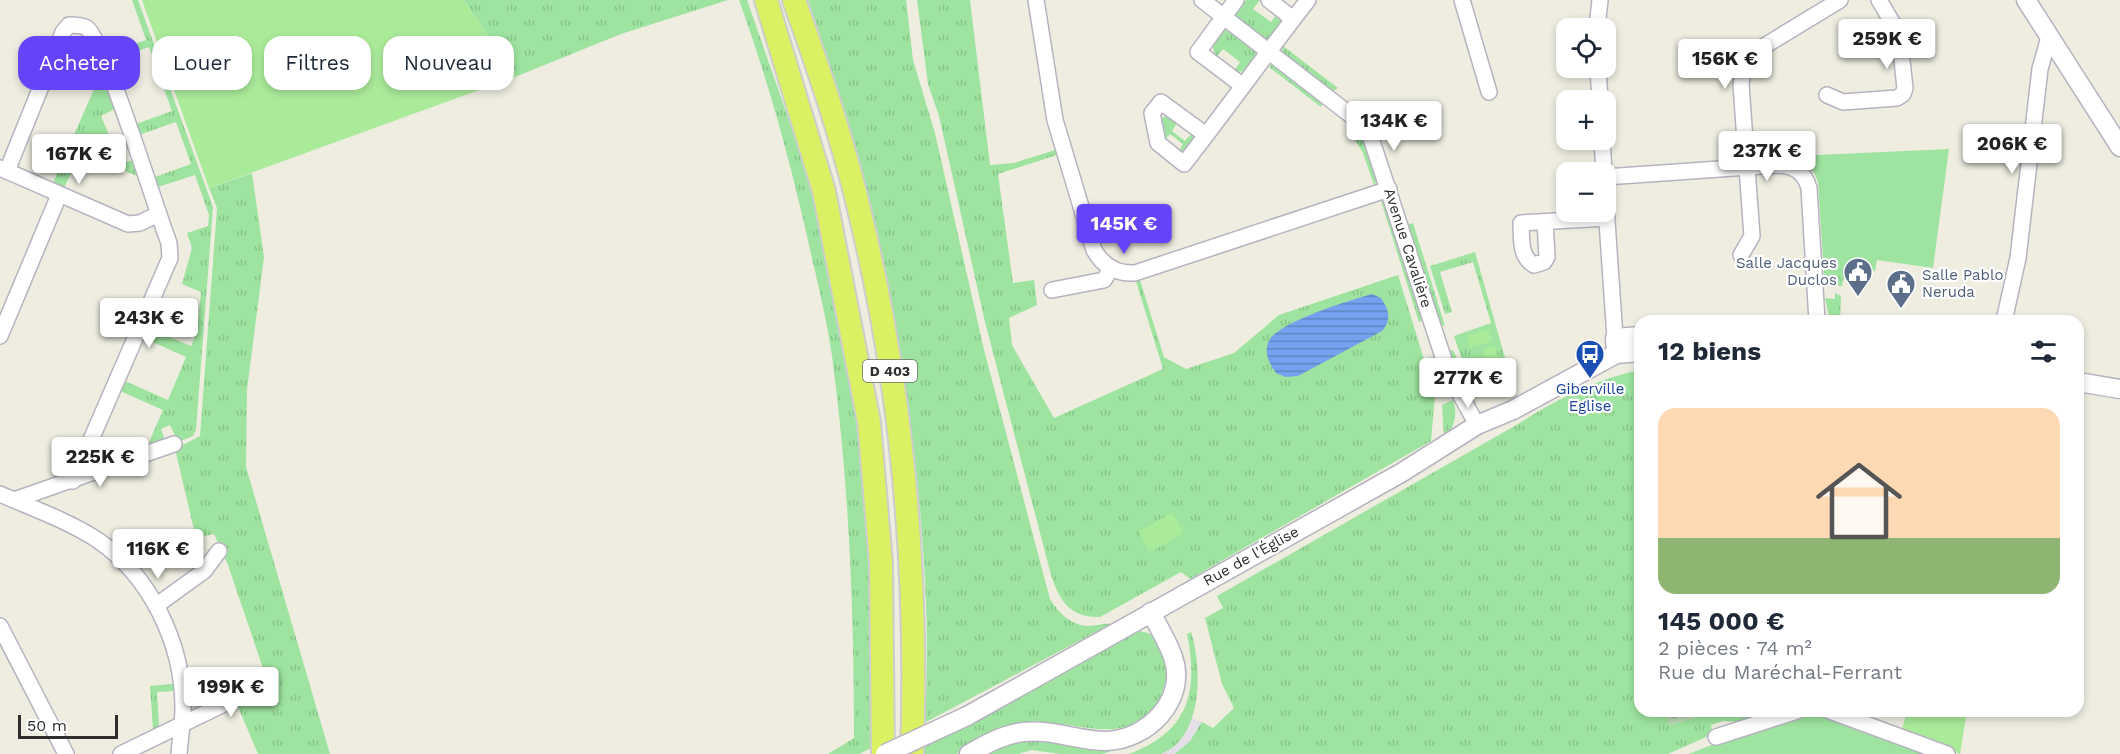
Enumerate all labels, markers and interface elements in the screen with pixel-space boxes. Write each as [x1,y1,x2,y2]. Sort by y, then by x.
map controls [1556,18,1616,222]
button: locate [1556,18,1616,78]
pin: 259K € [1838,19,1936,70]
text: 259K € [1852,26,1922,50]
chip: Acheter [18,36,140,90]
chip: Louer [152,36,252,90]
chip: Filtres [264,36,371,90]
chip: Nouveau [383,36,514,90]
pin: 156K € [1676,39,1774,90]
text: 156K € [1692,46,1758,70]
button: + [1556,90,1616,150]
pin: 134K € [1345,101,1443,152]
text: 134K € [1361,108,1427,132]
pin: 206K € [1963,124,2061,175]
pin: 237K € [1718,131,1816,182]
text: 206K € [1977,131,2047,155]
pin: 167K € [30,134,128,185]
text: 237K € [1733,138,1801,162]
text: 167K € [46,141,112,165]
button: − [1556,162,1616,222]
street label: Avenue Cavalière [1380,186,1436,310]
pin: 145K € [1075,204,1173,255]
text: 145K € [1091,211,1157,235]
place label: Salle Jacques Duclos [1736,254,1837,289]
public building icon: Salle Jacques Duclos [1842,256,1874,298]
place label: Salle Pablo Neruda [1922,266,2004,301]
public building icon: Salle Pablo Neruda [1885,268,1917,310]
pin: 243K € [100,298,198,349]
text: 243K € [114,305,184,329]
icon: filters [2027,335,2060,368]
text: 12 biens [1658,336,1761,366]
bus stop icon: Giberville Eglise [1574,338,1606,380]
pin: 277K € [1419,358,1517,409]
road number: D 403 [863,360,917,382]
text: 277K € [1433,365,1503,389]
place label: Giberville Eglise [1556,380,1624,415]
pin: 225K € [51,437,149,488]
text: 225K € [65,444,135,468]
icon: home [1805,447,1913,555]
street label: Rue de l'Église [1200,522,1302,590]
pin: 116K € [109,529,207,580]
text: 116K € [126,536,190,560]
text: 145 000 € [1658,606,1785,636]
text: 2 pièces · 74 m² [1658,636,1812,660]
text: Rue du Maréchal-Ferrant [1658,660,1902,684]
pin: 199K € [182,667,280,718]
text: 199K € [198,674,264,698]
scale bar [18,712,118,740]
text: 50 m [27,716,67,735]

